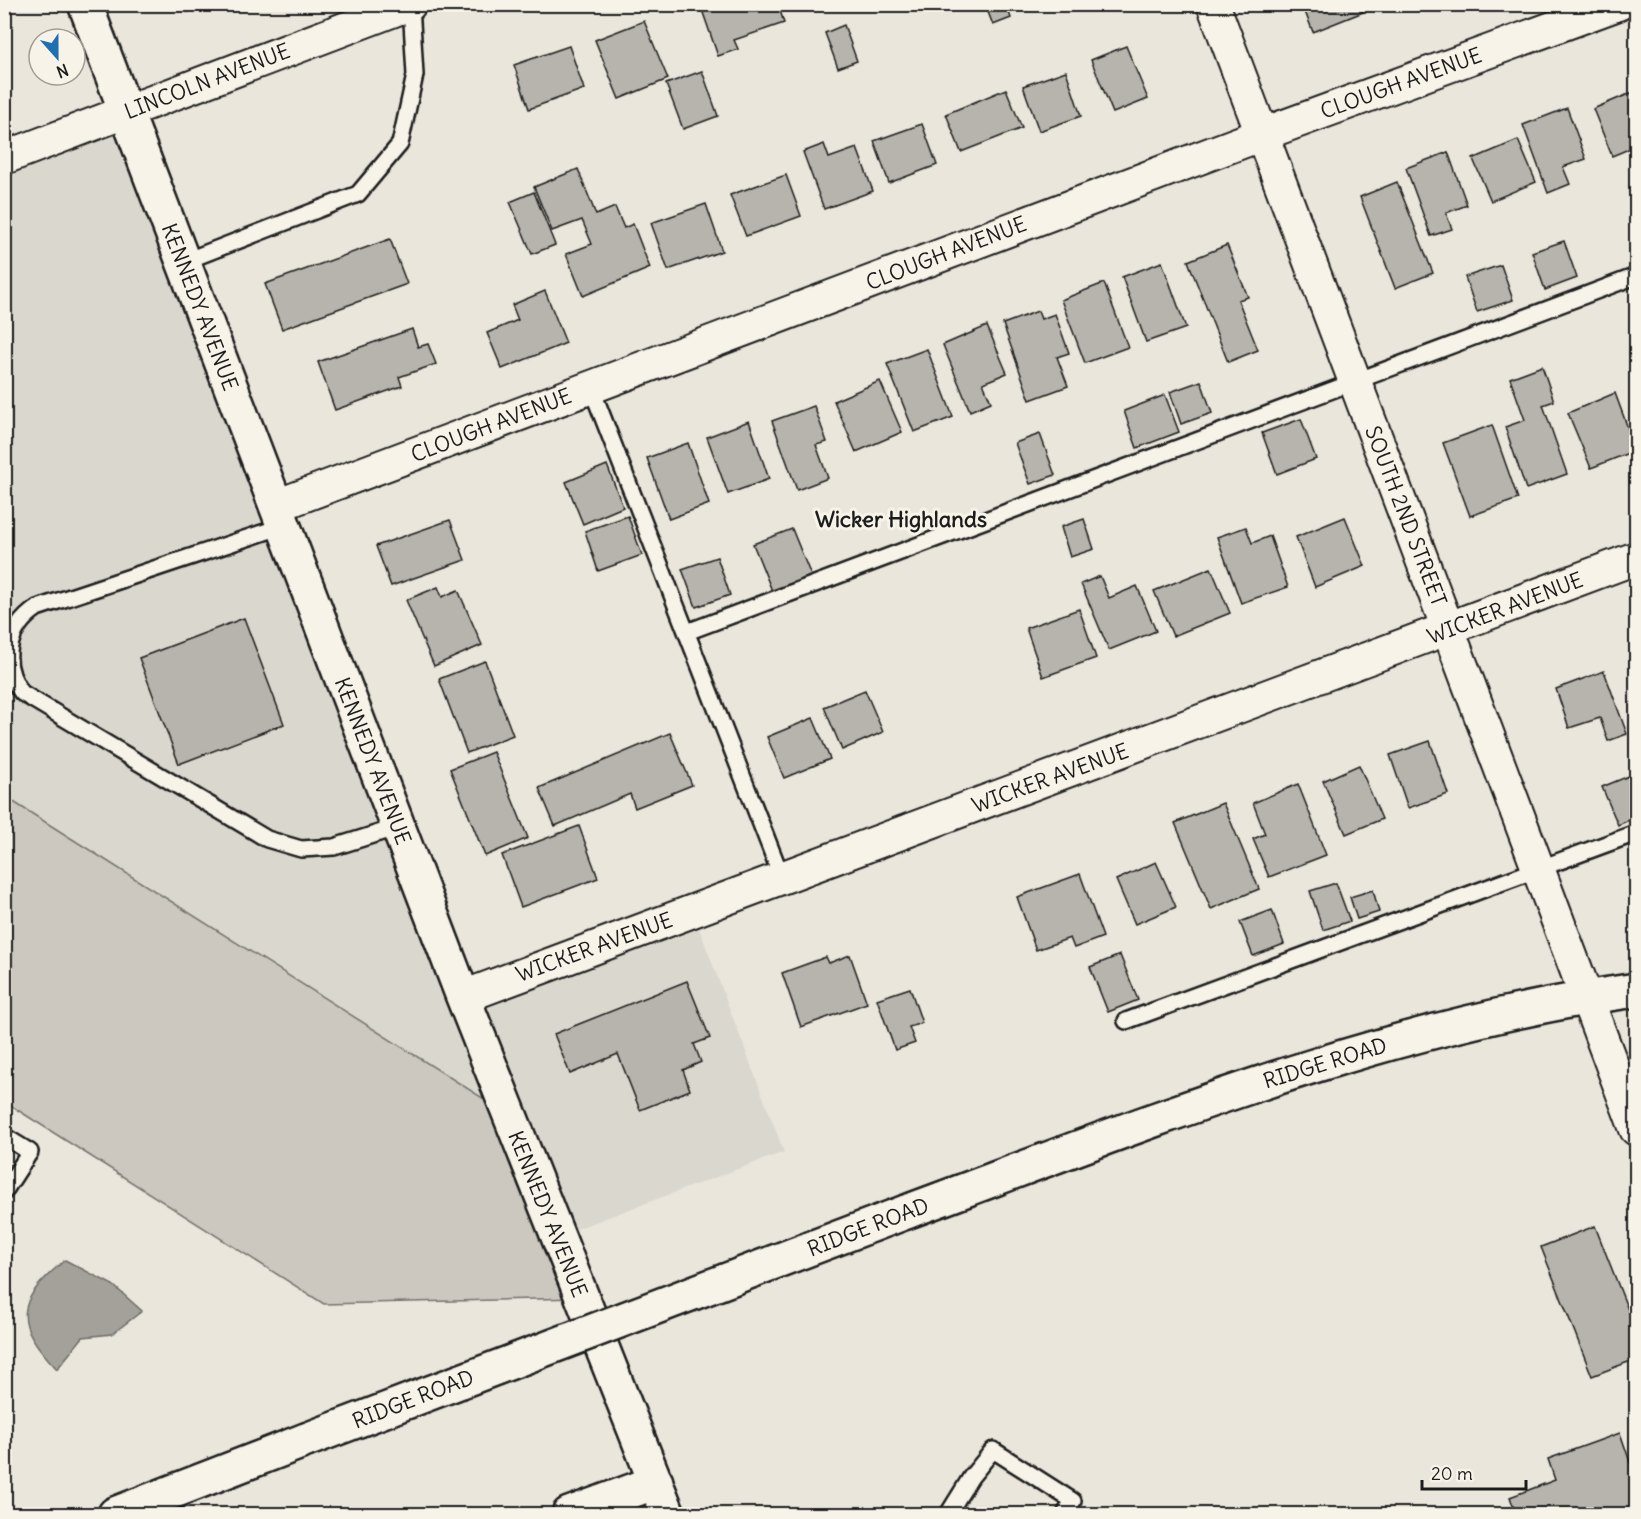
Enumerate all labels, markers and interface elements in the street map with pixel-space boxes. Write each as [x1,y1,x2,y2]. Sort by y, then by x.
north arrow [27,27,87,87]
street label: LINCOLN AVENUE [120,37,294,125]
street label: CLOUGH AVENUE [1317,41,1485,125]
text: N [54,60,71,82]
street label: CLOUGH AVENUE [862,210,1030,296]
street label: KENNEDY AVENUE [156,219,244,395]
street label: CLOUGH AVENUE [407,382,575,468]
street label: SOUTH 2ND STREET [1359,422,1453,610]
district label: Wicker Highlands [815,505,987,533]
street label: WICKER AVENUE [1423,566,1587,650]
street label: KENNEDY AVENUE [329,673,417,849]
street label: WICKER AVENUE [968,737,1132,819]
street label: WICKER AVENUE [512,906,676,988]
street label: RIDGE ROAD [1260,1031,1390,1095]
street label: KENNEDY AVENUE [502,1127,594,1301]
street label: RIDGE ROAD [804,1191,932,1263]
street label: RIDGE ROAD [349,1363,477,1435]
scale bar [1422,1453,1526,1491]
text: 20 m [1431,1462,1473,1485]

